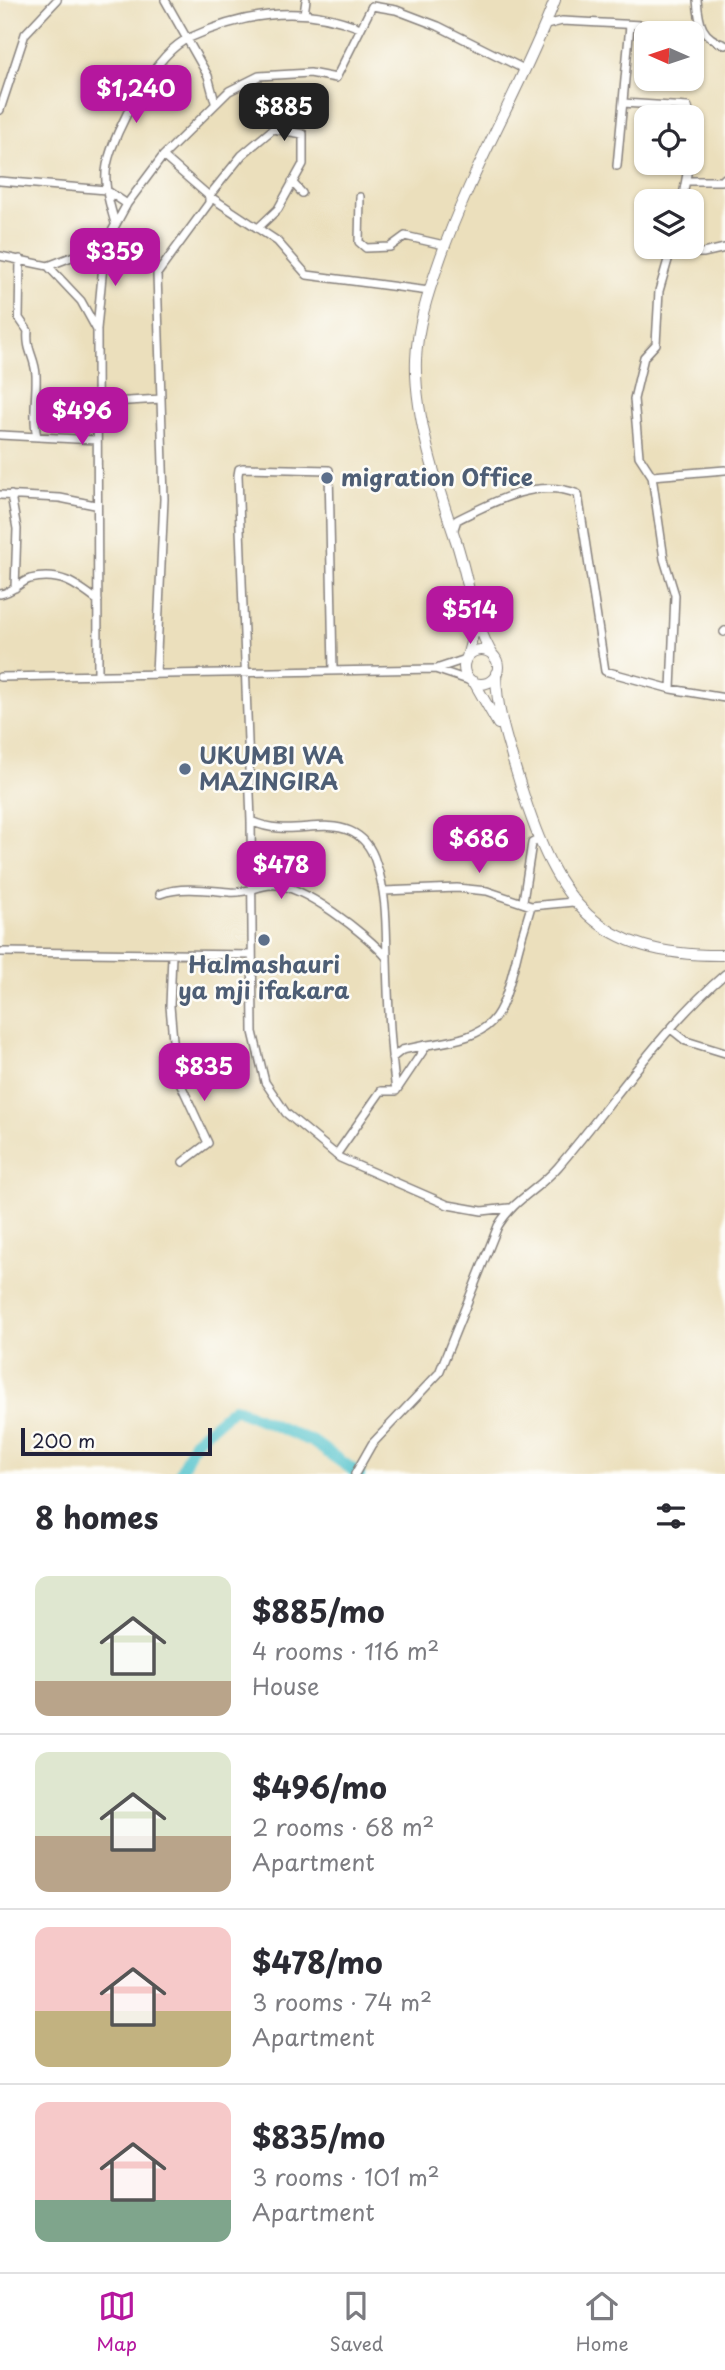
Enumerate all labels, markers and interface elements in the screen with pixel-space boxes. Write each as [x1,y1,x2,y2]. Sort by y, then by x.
north arrow [634,21,704,91]
map controls [634,21,704,259]
pin: $1,240 [79,66,193,125]
text: $1,240 [96,70,176,105]
pin: $885 [243,83,325,143]
text: $885 [255,88,313,123]
button: locate [634,105,704,175]
button: layers [634,189,704,259]
pin: $359 [74,229,156,288]
text: $359 [86,233,144,268]
pin: $496 [41,388,123,447]
text: $496 [52,392,112,427]
place label: migration Office [341,459,534,494]
marker: migration Office [319,470,335,486]
pin: $514 [429,586,511,646]
text: $514 [442,591,498,626]
place label: UKUMBI WA MAZINGIRA [199,737,344,798]
marker: UKUMBI WA MAZINGIRA [177,761,193,777]
pin: $686 [438,816,520,875]
text: $686 [449,820,509,855]
pin: $478 [240,842,322,901]
text: $478 [253,846,309,881]
marker: Halmashauri ya mji ifakara [256,932,272,948]
place label: Halmashauri ya mji ifakara [179,946,350,1007]
pin: $835 [163,1044,245,1103]
text: $835 [175,1048,233,1083]
scale bar [21,1425,212,1457]
text: 200 m [32,1426,95,1454]
text: 8 homes [35,1494,158,1539]
icon: filters [652,1497,690,1535]
text: $885/mo [252,1588,385,1633]
icon: home [91,1604,175,1688]
text: 4 rooms · 116 m² [252,1633,439,1668]
text: House [252,1668,319,1703]
text: $496/mo [252,1764,387,1809]
icon: home [91,1780,175,1864]
text: 2 rooms · 68 m² [252,1809,434,1844]
text: Apartment [252,1844,375,1879]
text: $478/mo [252,1939,383,1984]
icon: home [91,1955,175,2039]
text: 3 rooms · 74 m² [252,1984,432,2019]
text: Apartment [252,2019,375,2054]
text: $835/mo [252,2114,385,2159]
icon: home [91,2130,175,2214]
text: 3 rooms · 101 m² [252,2159,440,2194]
text: Apartment [252,2194,375,2229]
tab: Map [96,2287,137,2357]
tab: Saved [329,2287,383,2357]
tab: Home [576,2287,629,2357]

